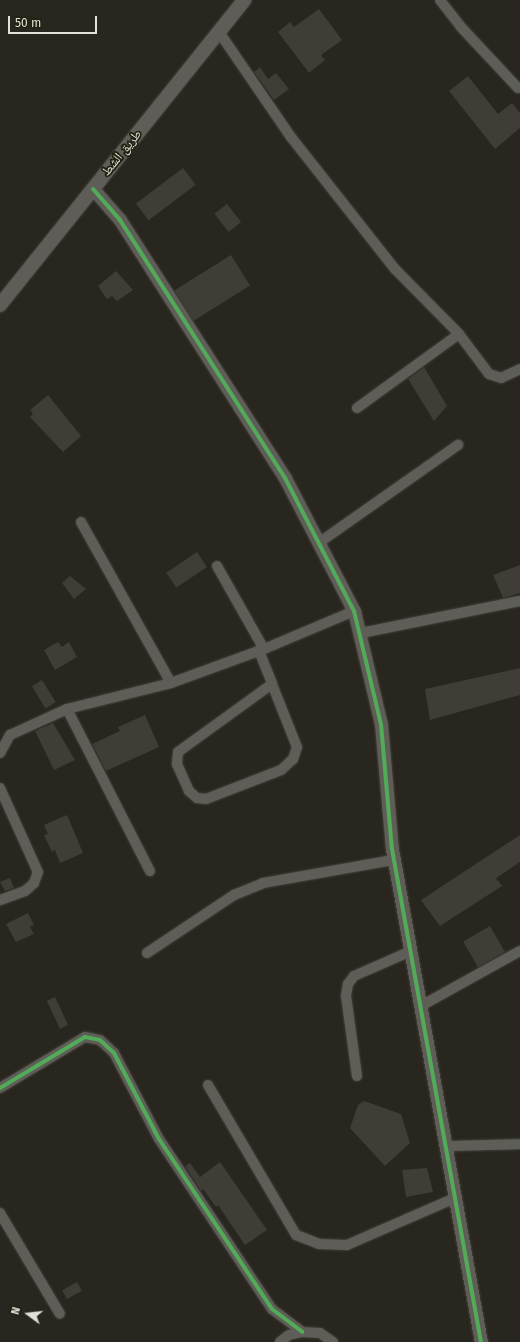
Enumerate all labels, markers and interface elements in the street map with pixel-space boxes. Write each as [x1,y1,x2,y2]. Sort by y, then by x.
scale bar [10,8,99,34]
text: 50 m [15,16,41,30]
street label: طريق الشط [99,127,145,179]
north arrow [8,1294,48,1334]
text: N [9,1306,23,1316]

